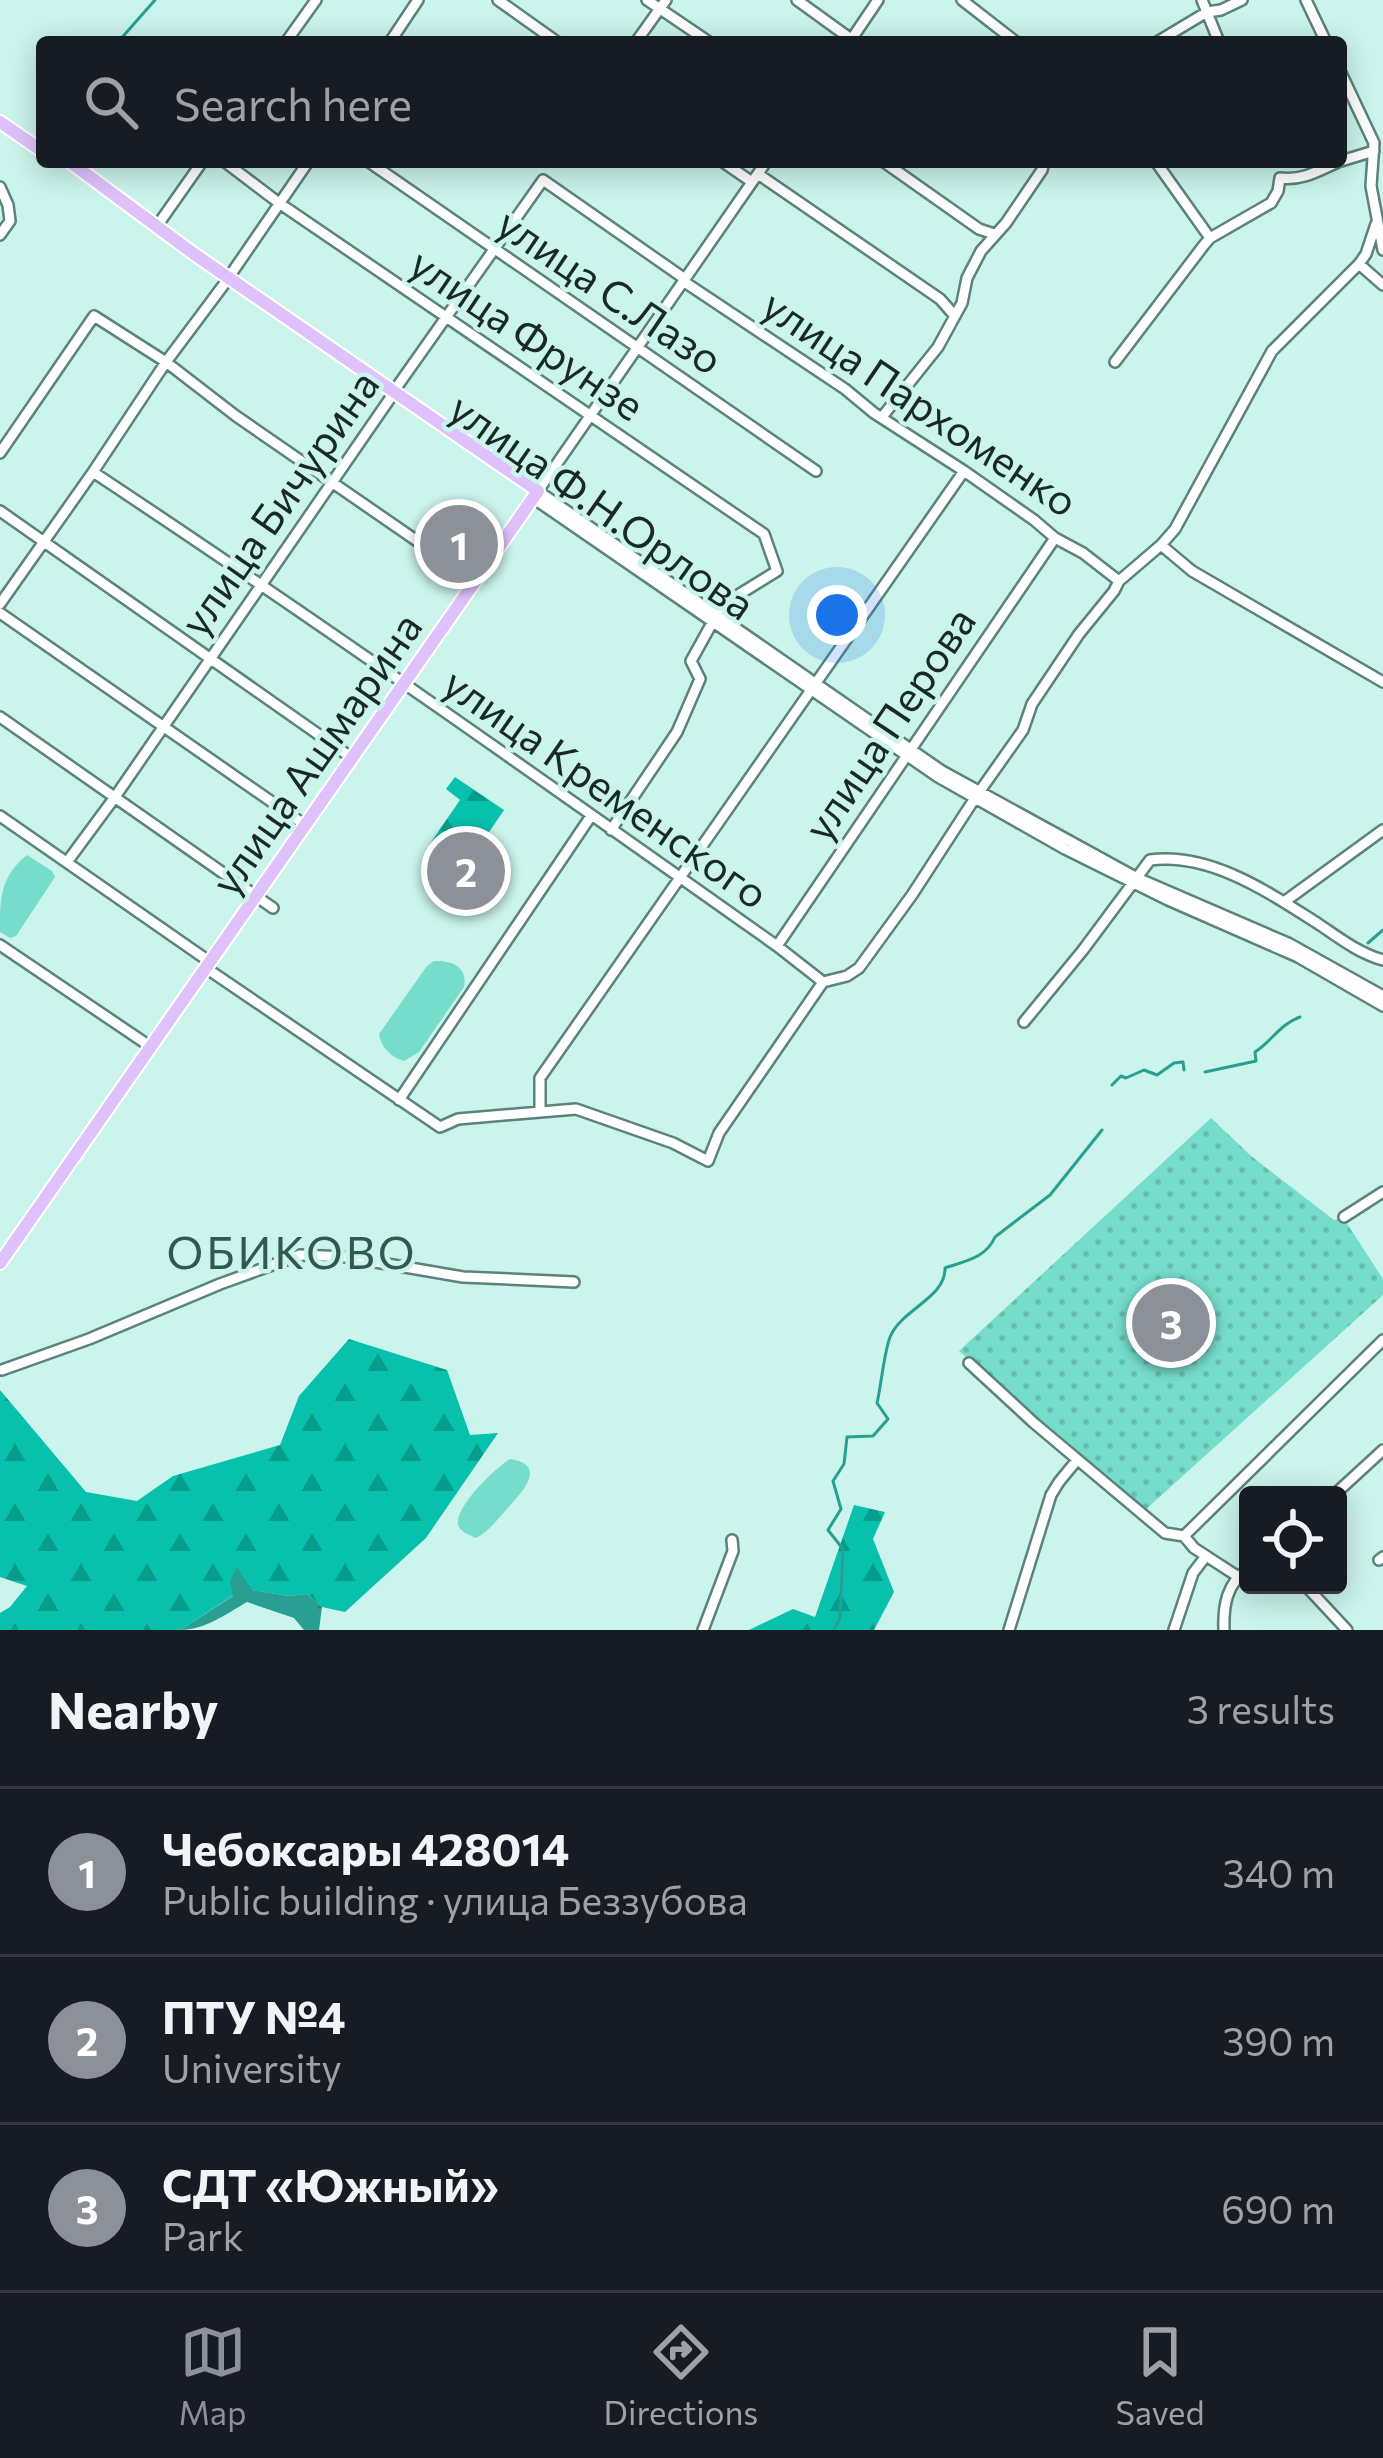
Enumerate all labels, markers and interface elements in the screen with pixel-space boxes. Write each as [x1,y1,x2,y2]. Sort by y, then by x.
search box [36,36,1347,168]
icon: search [78,69,144,135]
text: Search here [174,75,412,130]
street label: улица С.Лазо [489,196,733,384]
street label: улица Фрунзе [401,236,655,430]
street label: улица Пархоменко [754,277,1088,527]
street label: улица Бичурина [167,359,389,645]
street label: улица Ф.Н.Орлова [441,380,765,630]
pin: 1 [420,499,498,589]
your location [807,585,867,645]
street label: улица Перова [791,596,985,850]
street label: улица Ашмарина [198,602,432,904]
street label: улица Кременского [435,655,779,919]
pin: 2 [427,826,505,916]
district label: ОБИКОВО [166,1223,418,1278]
pin: 3 [1132,1278,1210,1368]
map controls [1239,1486,1347,1594]
button: locate [1239,1486,1347,1594]
text: Nearby [48,1677,218,1740]
text: 3 results [1187,1684,1335,1732]
text: Чебоксары 428014 [162,1820,569,1875]
text: 1 [78,1848,96,1896]
text: 340 m [1222,1848,1335,1896]
text: Public building · улица Беззубова [162,1875,748,1923]
text: ПТУ №4 [162,1988,346,2043]
text: 2 [76,2016,98,2064]
text: 390 m [1222,2016,1335,2064]
text: University [162,2043,342,2091]
text: СДТ «Южный» [162,2156,499,2211]
text: 3 [76,2184,98,2232]
text: 690 m [1221,2184,1335,2232]
text: Park [162,2211,244,2259]
tab: Map [179,2319,247,2432]
tab: Directions [604,2319,758,2432]
tab: Saved [1115,2319,1204,2432]

